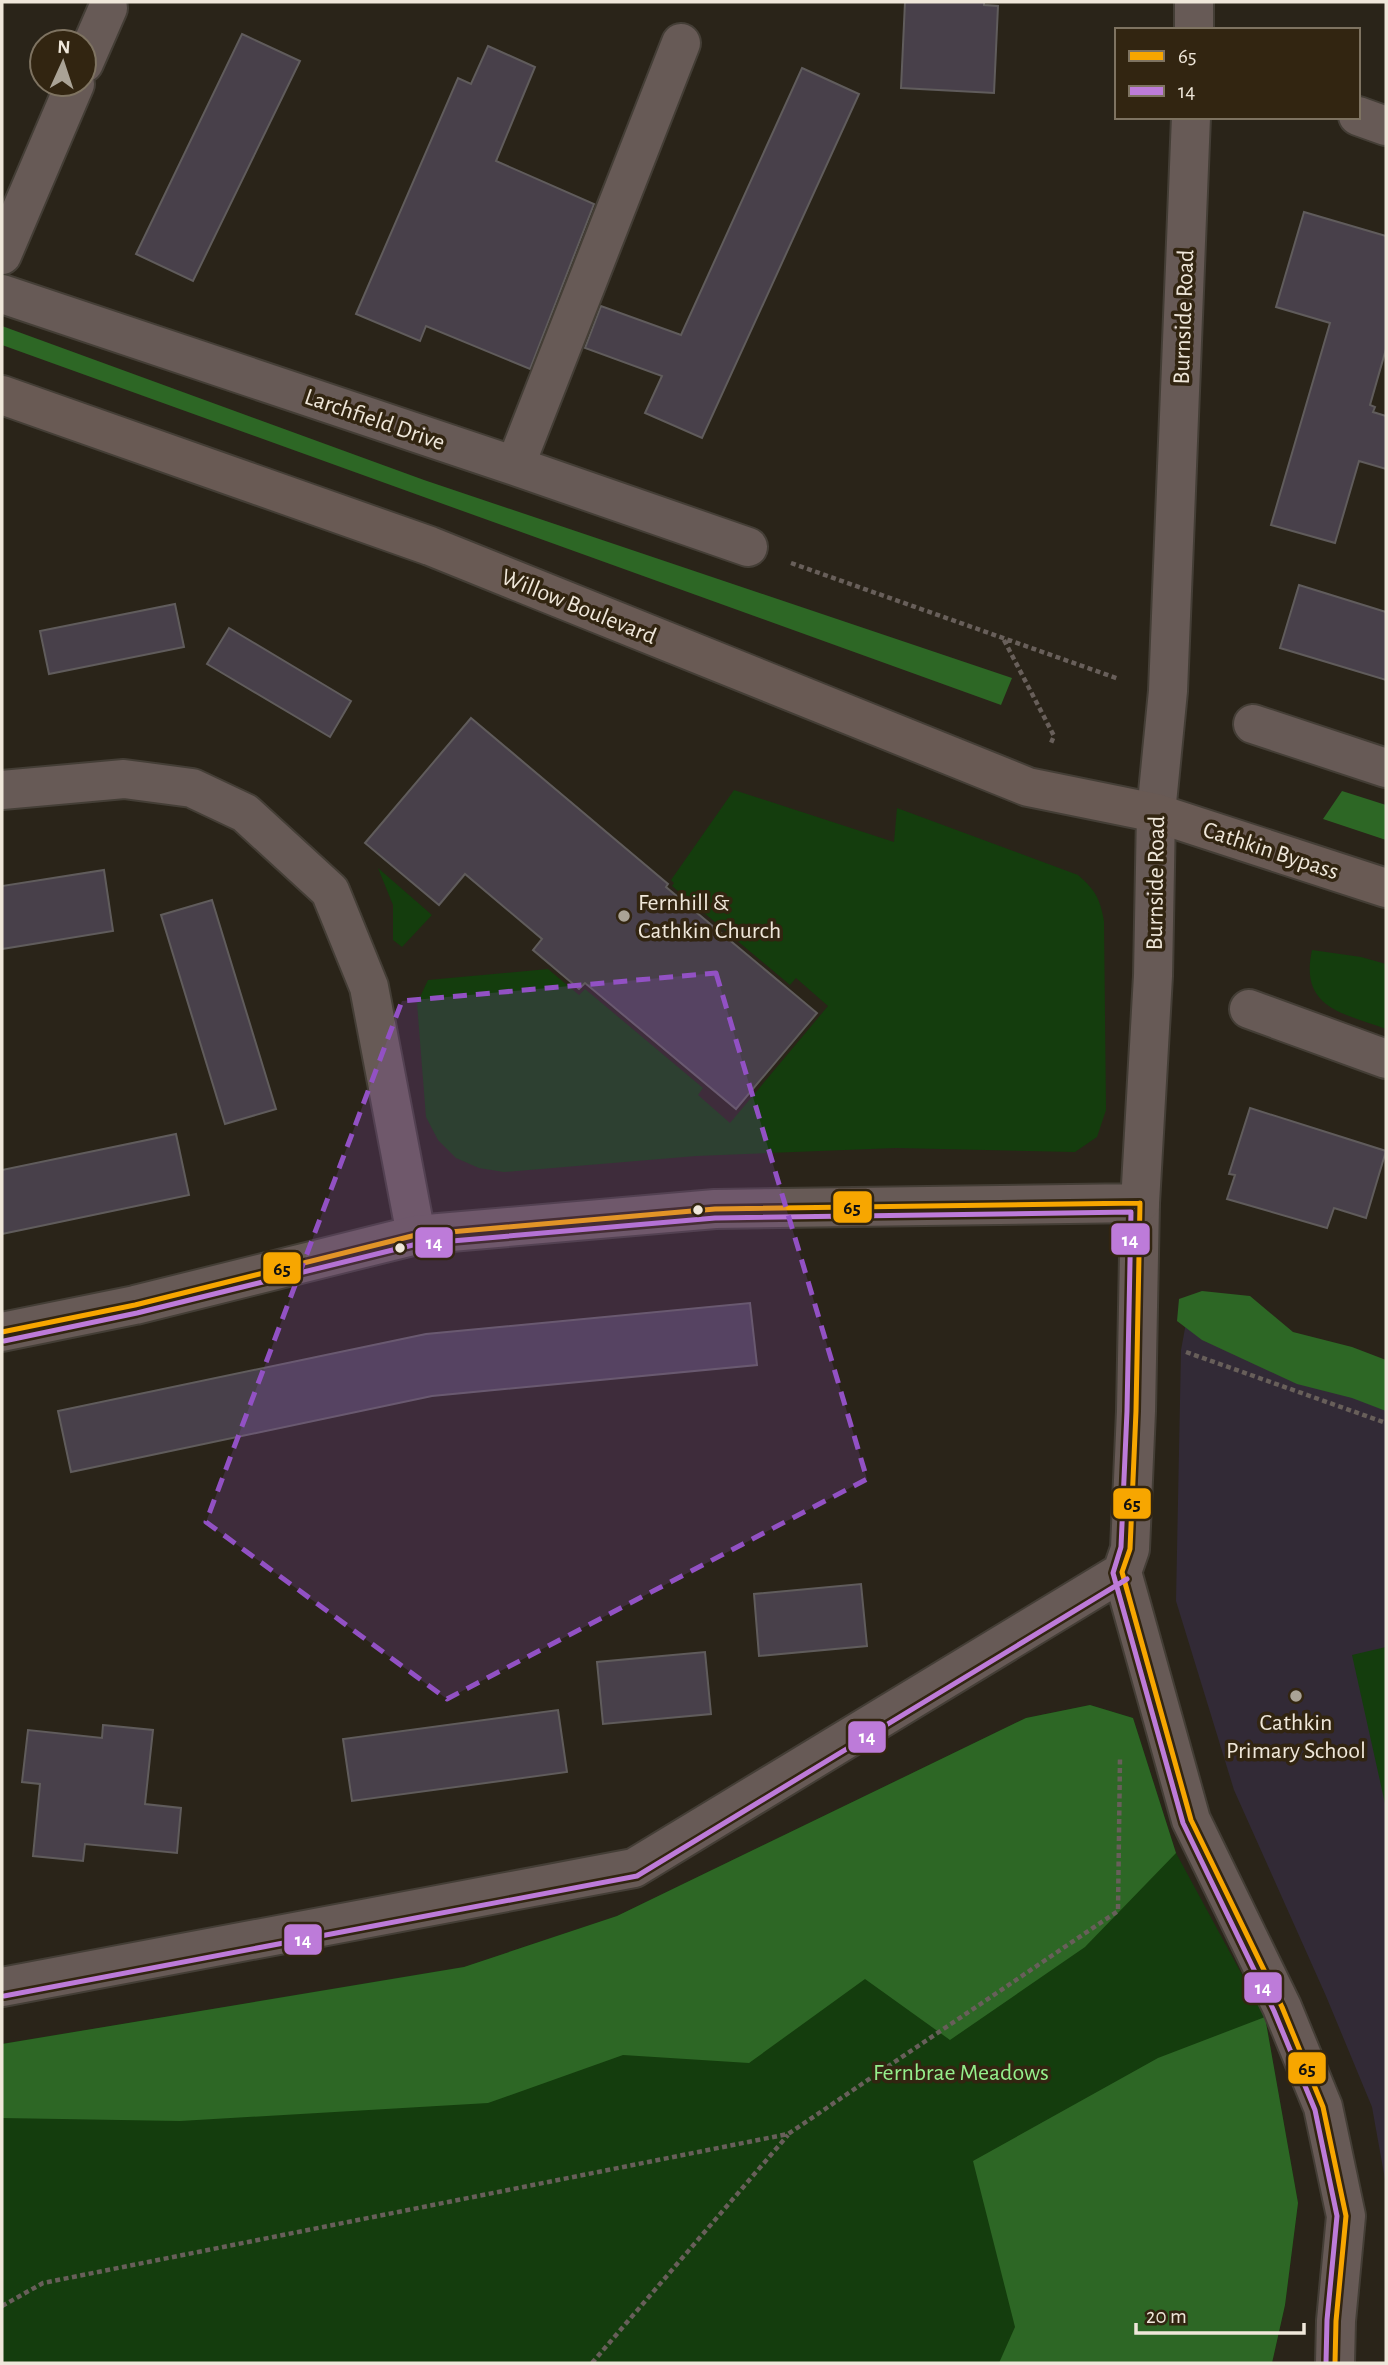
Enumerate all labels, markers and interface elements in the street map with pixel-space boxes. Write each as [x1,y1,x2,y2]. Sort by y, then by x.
north arrow [28,28,98,98]
legend [1115,28,1360,119]
text: N [57,38,71,57]
text: 65 [1178,46,1197,67]
text: 14 [1178,81,1195,102]
street label: Burnside Road [1170,249,1198,385]
street label: Larchfield Drive [301,385,448,455]
street label: Willow Boulevard [498,565,660,649]
street label: Burnside Road [1143,815,1169,951]
street label: Cathkin Bypass [1200,818,1341,884]
place label: Fernhill & Cathkin Church [638,891,781,943]
marker: Fernhill & Cathkin Church [616,908,632,924]
line badge: 65 [832,1190,873,1224]
text: 65 [843,1199,861,1218]
unlabelled marker [691,1203,705,1217]
line badge: 14 [1110,1222,1151,1256]
line badge: 14 [414,1226,454,1259]
text: 14 [1122,1231,1139,1250]
text: 14 [426,1234,443,1253]
unlabelled marker [393,1241,407,1255]
line badge: 65 [262,1251,302,1285]
text: 65 [273,1260,291,1279]
line badge: 65 [1112,1487,1152,1520]
text: 65 [1123,1495,1141,1514]
marker: Cathkin Primary School [1288,1688,1304,1704]
place label: Cathkin Primary School [1226,1711,1366,1763]
line badge: 14 [847,1720,887,1754]
text: 14 [859,1728,876,1747]
line badge: 14 [283,1923,323,1956]
text: 14 [295,1931,312,1950]
line badge: 14 [1243,1971,1283,2004]
text: 14 [1255,1979,1272,1998]
line badge: 65 [1287,2051,1327,2085]
text: 65 [1298,2060,1316,2079]
park label: Fernbrae Meadows [873,2061,1049,2085]
scale bar [1136,2292,1304,2336]
text: 20 m [1146,2306,1187,2327]

